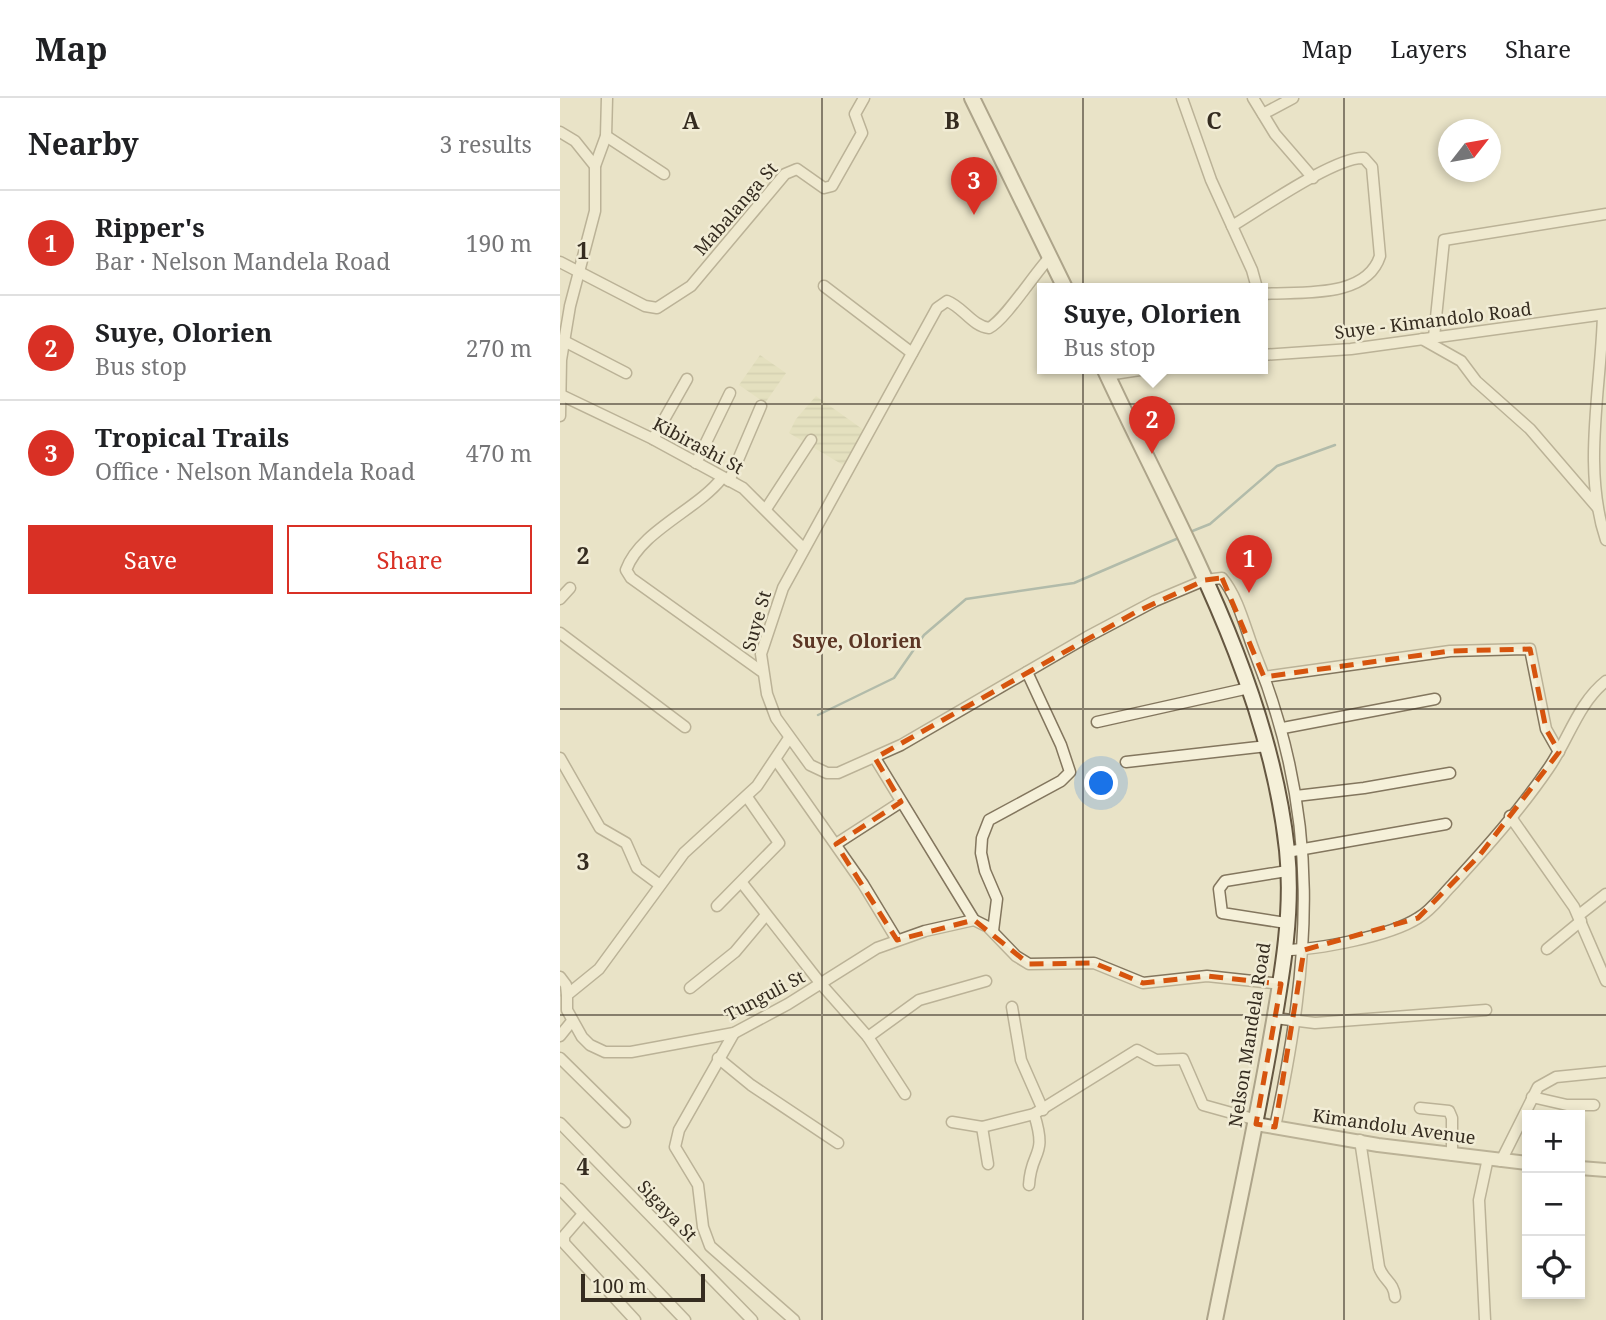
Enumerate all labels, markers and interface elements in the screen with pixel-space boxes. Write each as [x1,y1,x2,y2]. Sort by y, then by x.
text: Map [35,26,108,71]
text: Map [1302,32,1353,65]
text: Layers [1391,32,1467,65]
text: Share [1505,32,1571,65]
text: A [682,104,700,136]
text: B [944,104,960,136]
text: C [1206,104,1222,136]
north arrow [1438,119,1501,182]
text: Nearby [28,123,139,164]
text: 3 results [439,128,532,160]
street label: Mabalanga St [688,157,782,260]
pin: 3 [951,157,997,215]
text: Ripper's [95,209,205,245]
text: 1 [45,227,58,259]
text: 190 m [466,227,532,259]
text: 1 [577,234,590,266]
text: Bar · Nelson Mandela Road [95,245,390,277]
popup [1037,283,1268,374]
text: Suye, Olorien [1064,295,1241,331]
street label: Suye - Kimandolo Road [1333,296,1533,344]
text: Suye, Olorien [95,314,272,350]
text: Bus stop [1064,331,1156,363]
text: 2 [45,332,58,364]
text: 270 m [466,332,532,364]
text: Bus stop [95,350,187,382]
pin: 2 [1129,396,1175,454]
street label: Kibirashi St [649,411,748,479]
text: Tropical Trails [95,419,289,455]
text: 3 [45,437,58,469]
text: 470 m [466,437,532,469]
text: Office · Nelson Mandela Road [95,455,415,487]
button: Save [28,525,273,594]
button: Share [287,525,532,594]
pin: 1 [1226,535,1272,593]
text: 2 [577,539,590,571]
street label: Suye St [736,588,776,654]
district label: Suye, Olorien [792,628,922,654]
your location [1084,766,1118,800]
text: 3 [577,845,590,877]
street label: Nelson Mandela Road [1223,941,1275,1129]
street label: Tunguli St [720,964,809,1026]
street label: Kimandolu Avenue [1311,1103,1477,1149]
map controls [1522,1110,1585,1299]
button: + [1522,1110,1585,1173]
text: 4 [577,1150,590,1182]
button: − [1522,1173,1585,1236]
street label: Sigaya St [633,1175,703,1246]
button: locate [1522,1236,1585,1299]
scale bar [581,1271,705,1303]
text: 100 m [592,1273,647,1299]

